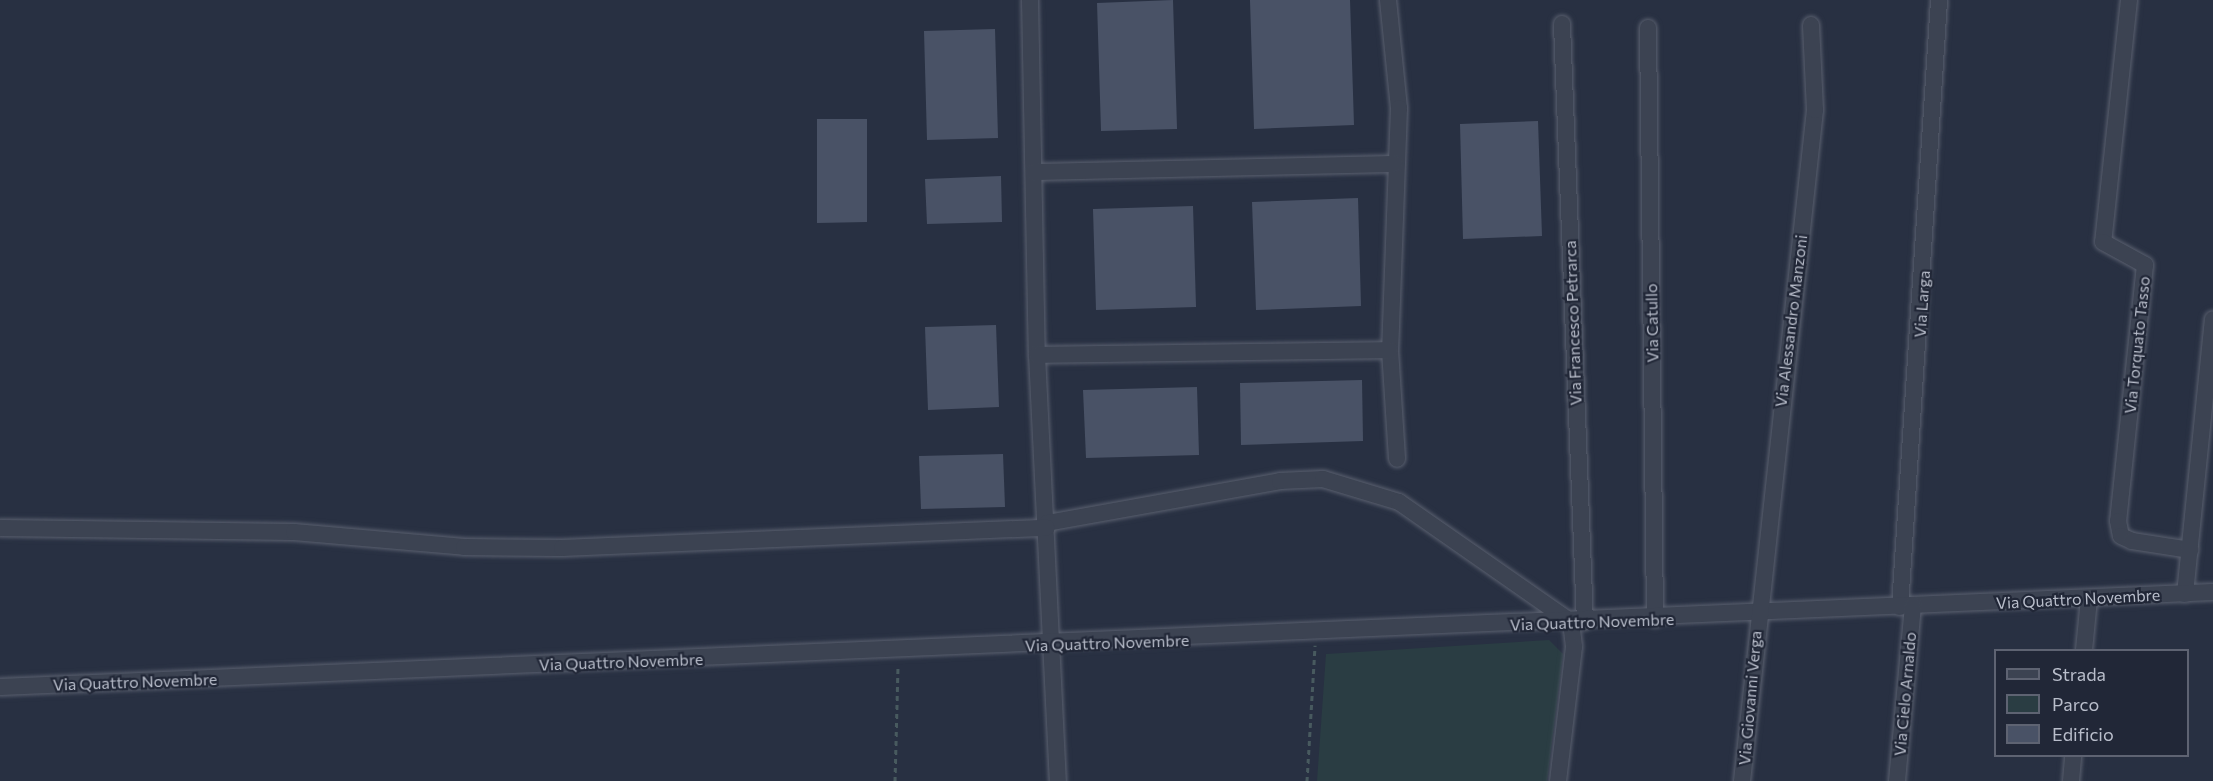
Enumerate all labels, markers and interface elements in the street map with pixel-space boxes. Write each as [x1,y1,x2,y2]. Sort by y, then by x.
street label: Via Alessandro Manzoni [1771,234,1811,408]
street label: Via Francesco Petrarca [1561,240,1585,406]
street label: Via Larga [1910,270,1934,338]
street label: Via Torquato Tasso [2120,275,2154,415]
street label: Via Catullo [1642,283,1662,363]
street label: Via Quattro Novembre [1995,585,2161,613]
street label: Via Quattro Novembre [1509,610,1675,634]
street label: Via Giovanni Verga [1735,630,1765,766]
street label: Via Quattro Novembre [1024,631,1190,655]
street label: Via Cielo Arnaldo [1890,631,1920,757]
legend [1994,649,2189,757]
street label: Via Quattro Novembre [538,650,704,674]
text: Strada [2052,663,2106,685]
street label: Via Quattro Novembre [52,670,218,694]
text: Parco [2052,693,2099,715]
text: Edificio [2052,723,2114,745]

